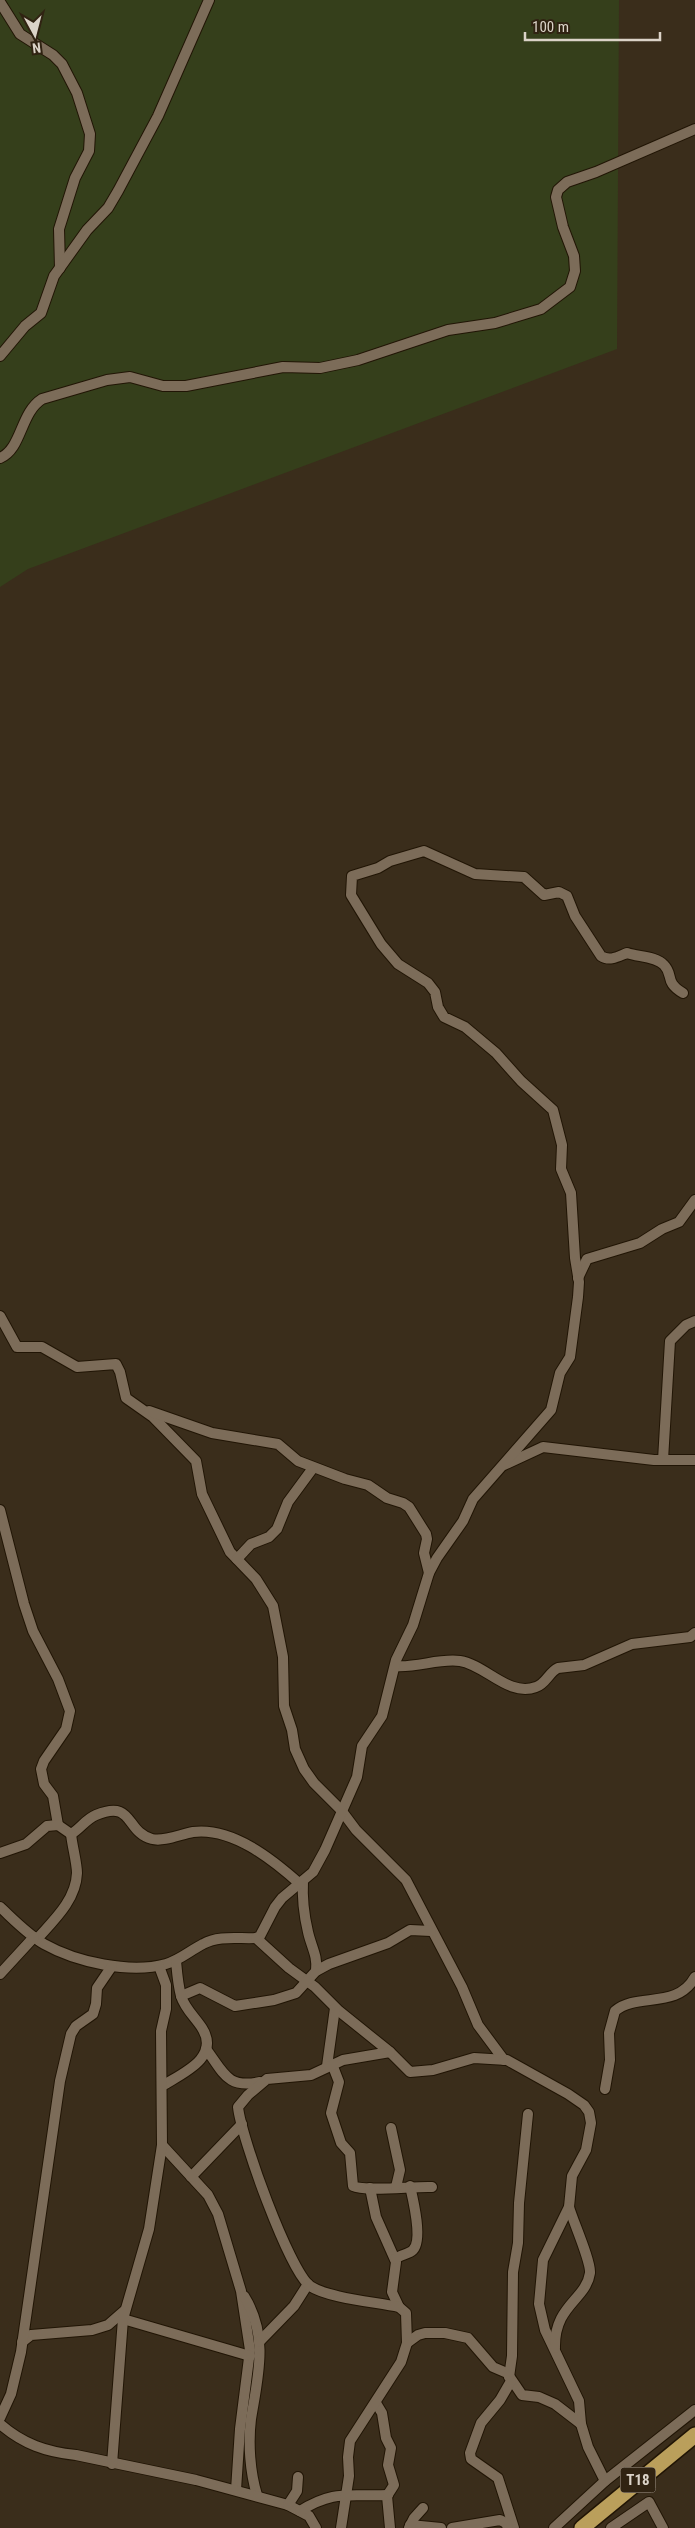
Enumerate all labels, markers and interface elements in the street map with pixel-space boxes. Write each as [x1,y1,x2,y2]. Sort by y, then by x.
north arrow [10,10,60,60]
scale bar [525,10,660,42]
text: 100 m [532,18,569,36]
text: N [31,39,42,56]
road number: T18 [620,2468,656,2492]

